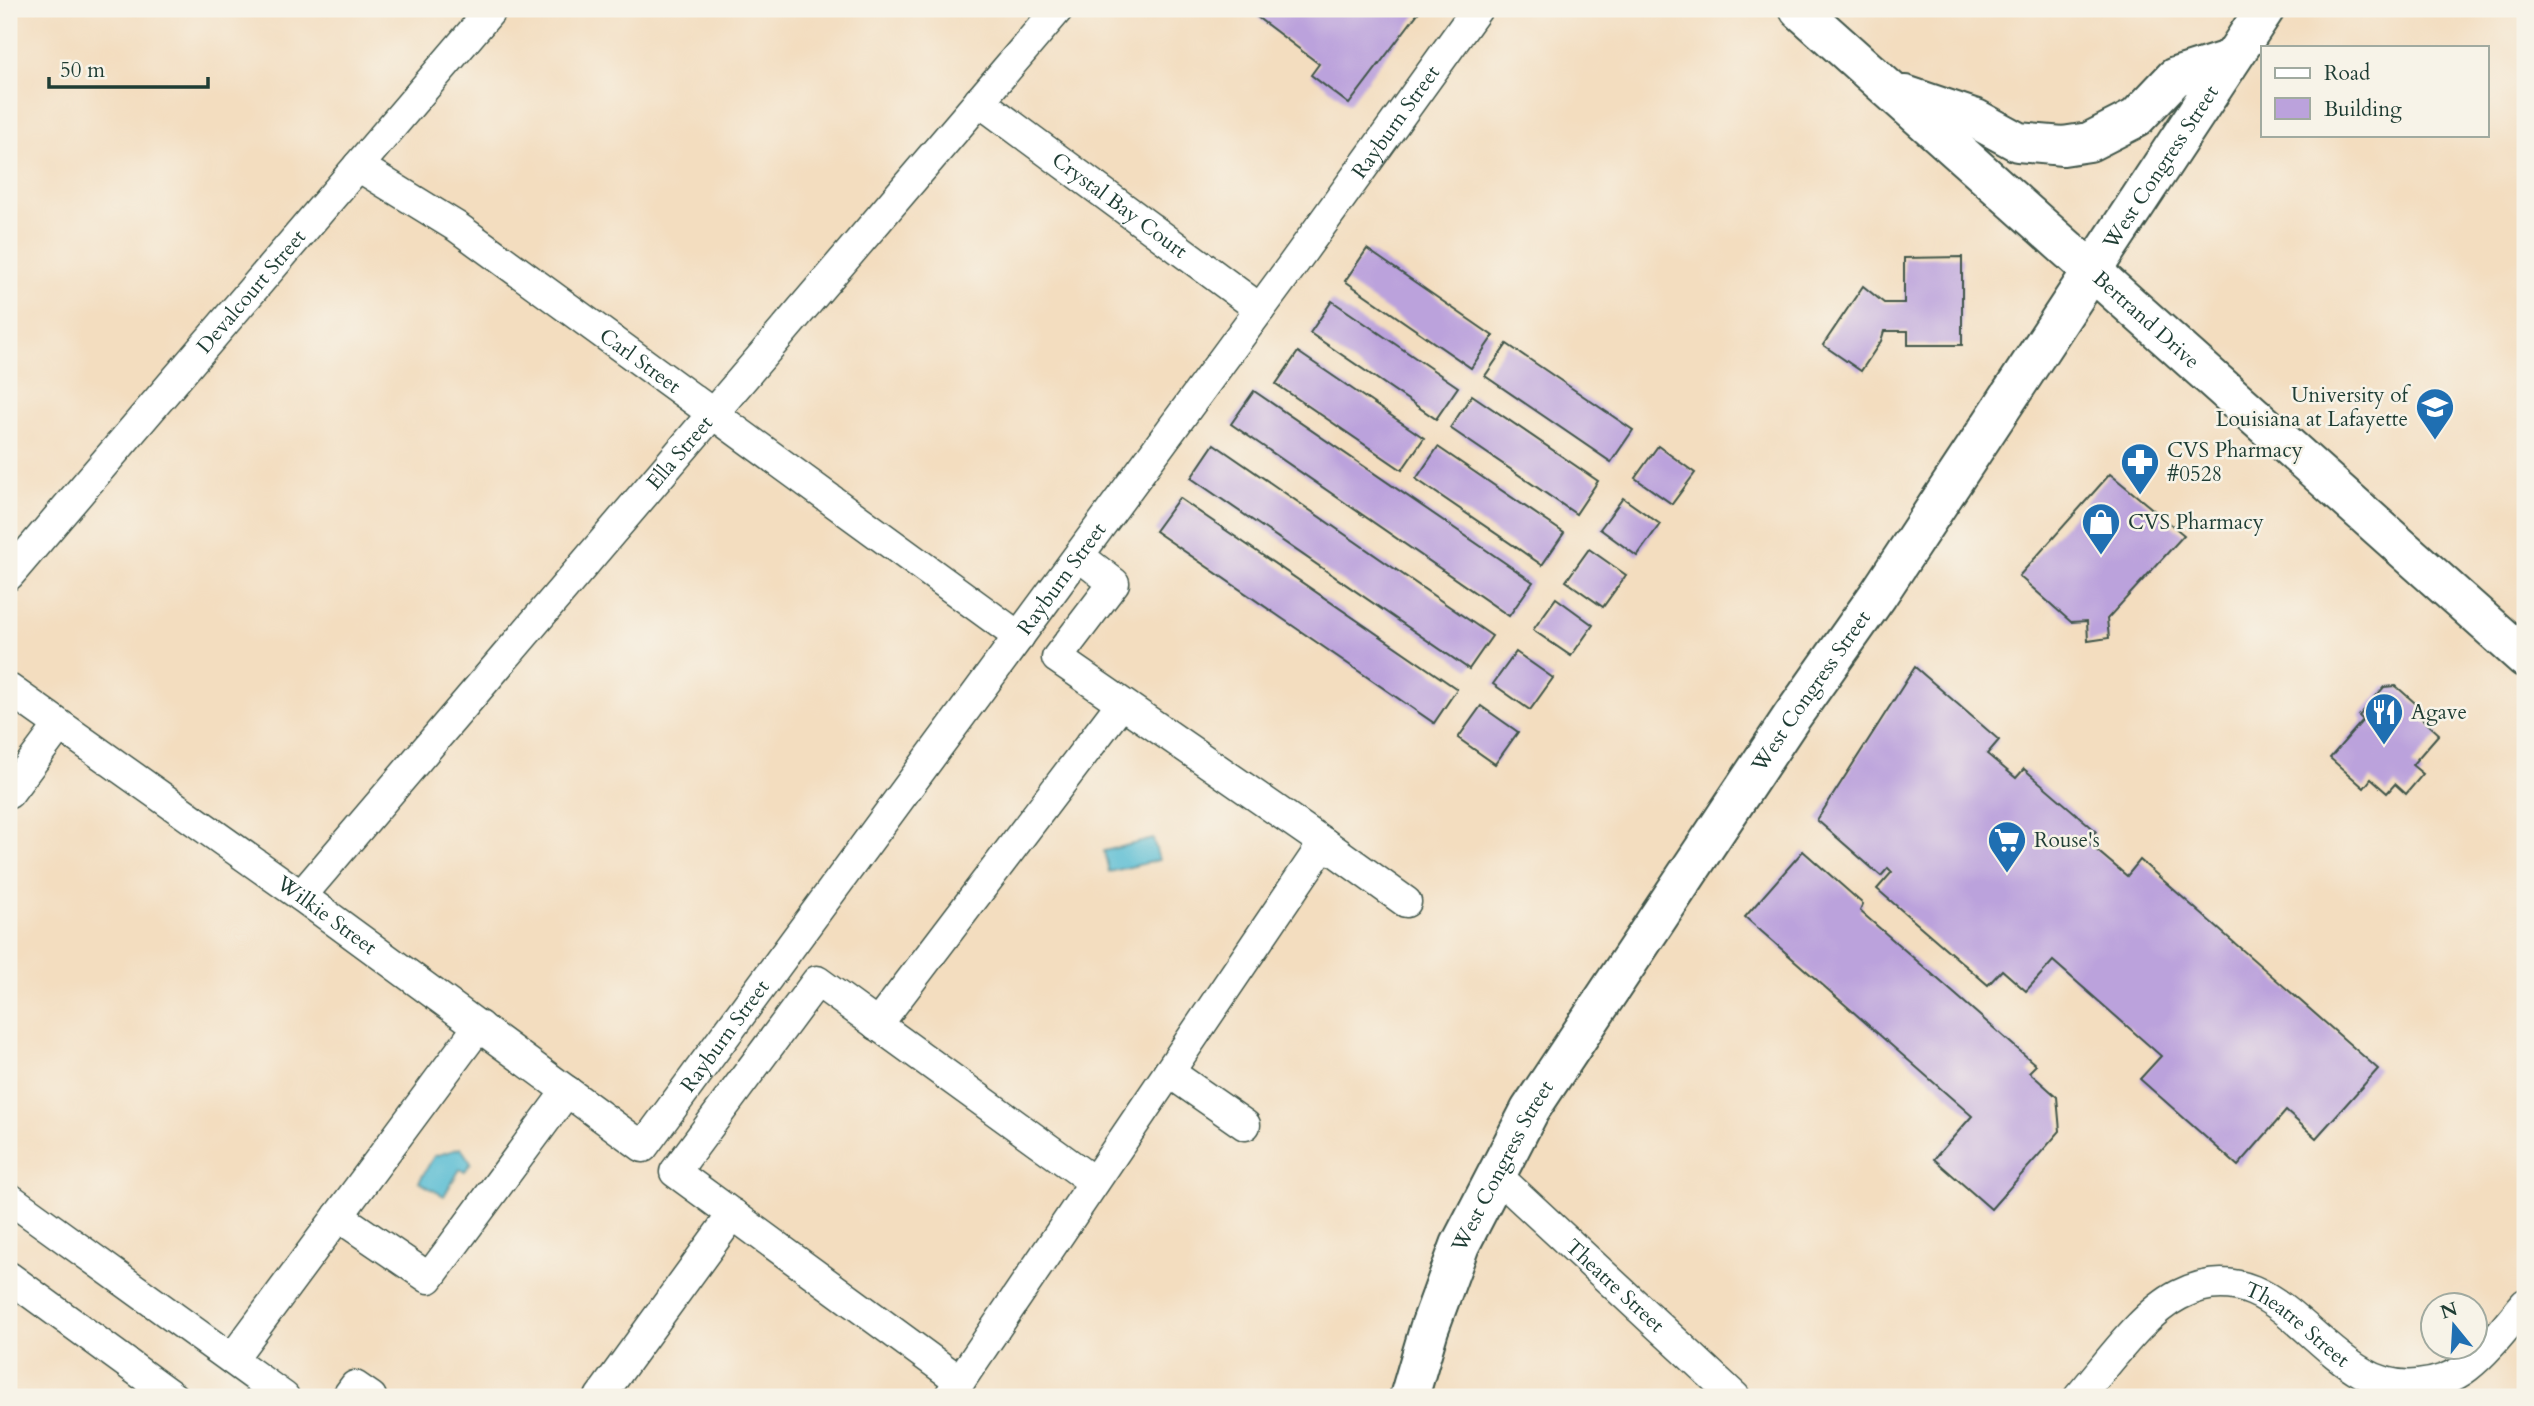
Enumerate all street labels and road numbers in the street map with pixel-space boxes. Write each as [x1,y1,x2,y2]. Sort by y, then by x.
street label: Rayburn Street [1345,59,1447,185]
street label: West Congress Street [2096,79,2226,256]
street label: Crystal Bay Court [1046,146,1193,266]
street label: Devalcourt Street [190,223,313,360]
street label: Bertrand Drive [2086,264,2206,376]
street label: Carl Street [593,321,687,401]
street label: Ella Street [640,409,720,496]
street label: Rayburn Street [1011,516,1113,641]
street label: West Congress Street [1745,604,1878,779]
street label: Wilkie Street [270,869,383,962]
street label: Rayburn Street [674,974,777,1099]
street label: West Congress Street [1444,1075,1561,1258]
street label: Theatre Street [1559,1233,1671,1340]
street label: Theatre Street [2240,1275,2355,1375]

